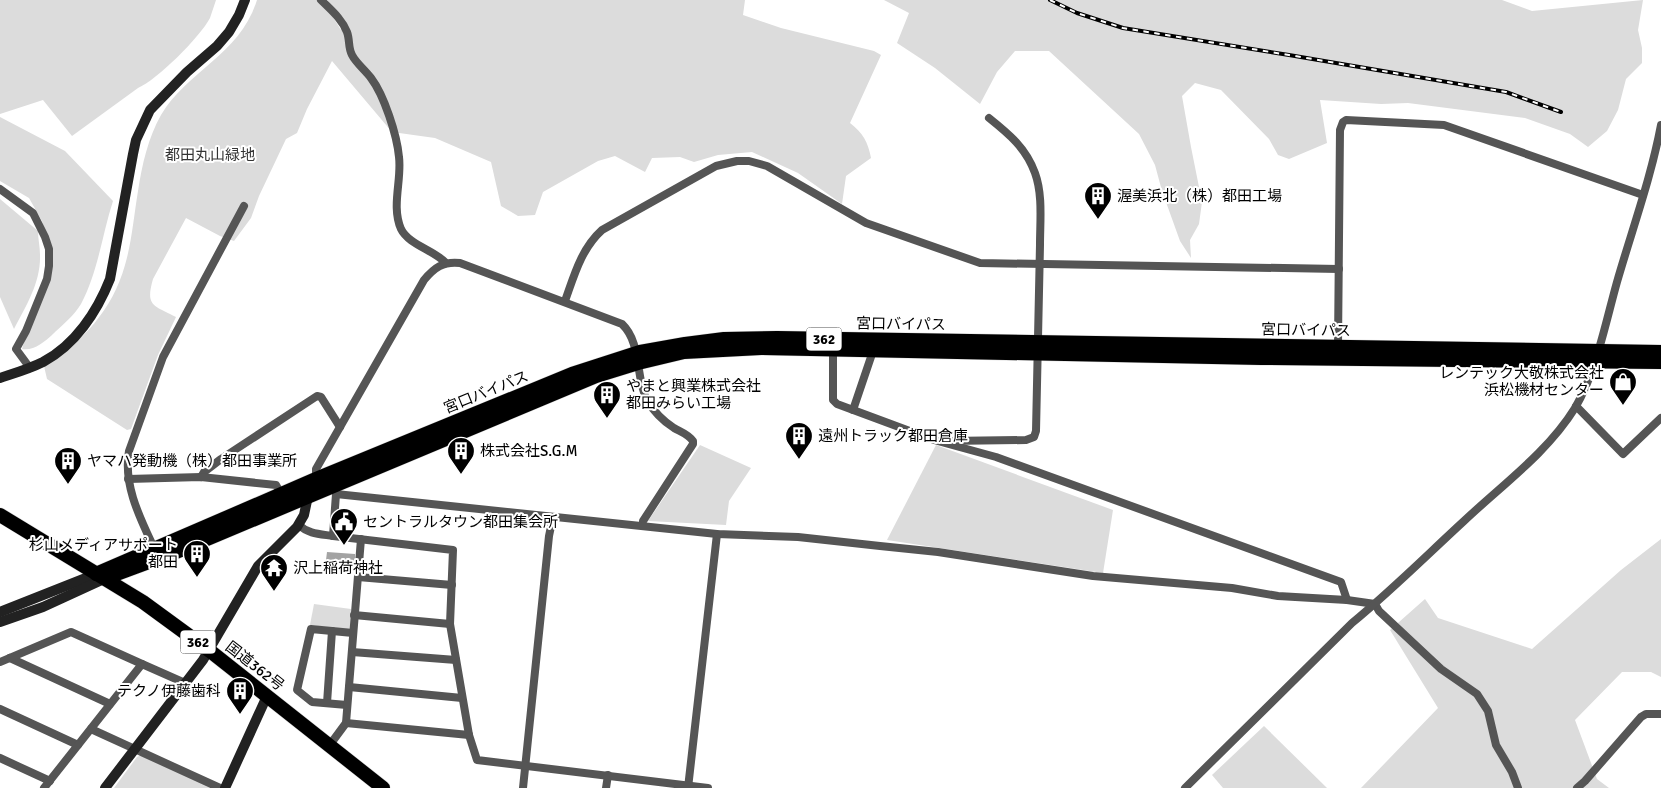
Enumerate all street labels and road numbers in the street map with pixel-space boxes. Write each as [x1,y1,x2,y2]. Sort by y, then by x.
street label: 宮口バイパス [856,314,946,334]
street label: 宮口バイパス [1261,320,1351,340]
road number: 362 [806,328,842,350]
street label: 宮口バイパス [441,367,531,417]
road number: 362 [180,630,216,654]
street label: 国道362号 [222,638,288,694]

